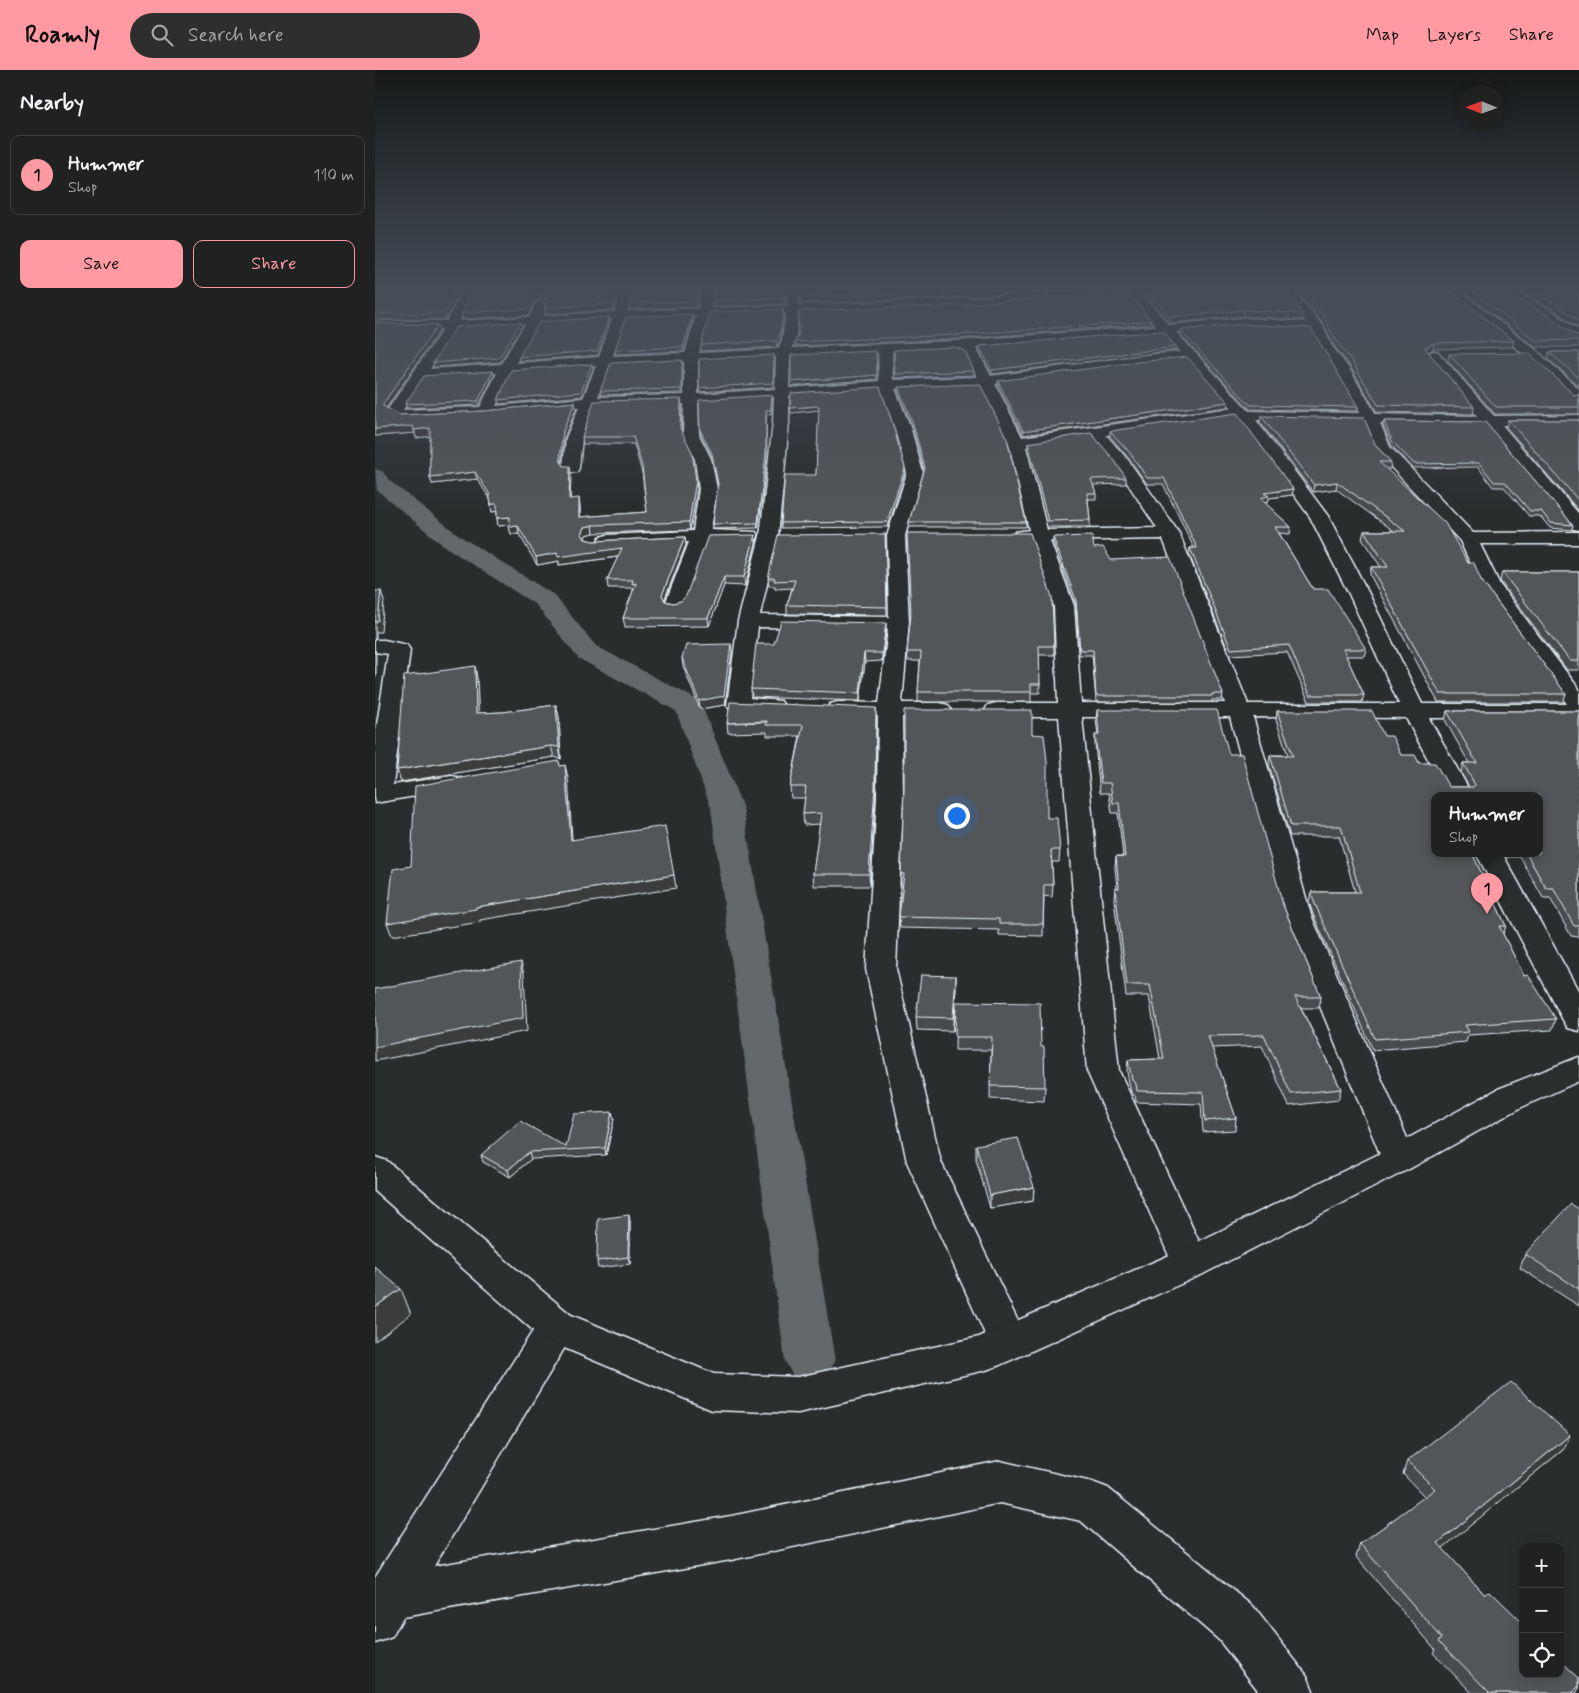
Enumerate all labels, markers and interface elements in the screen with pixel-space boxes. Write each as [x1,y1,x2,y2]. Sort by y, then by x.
search box [130,13,480,58]
text: Roamly [25,20,100,51]
icon: search [148,21,176,49]
text: Search here [188,23,284,48]
text: Map [1366,23,1399,47]
text: Layers [1427,23,1481,47]
text: Share [1509,23,1554,47]
north arrow [1459,85,1504,130]
text: Nearby [20,89,84,117]
text: Hummer [68,152,144,177]
text: 1 [33,165,41,186]
text: 110 m [313,165,354,186]
text: Shop [68,177,97,198]
button: Save [20,240,183,288]
button: Share [193,240,355,288]
popup [1431,792,1543,857]
text: Hummer [1449,802,1525,827]
your location [944,803,970,829]
text: Shop [1449,827,1478,848]
pin: 1 [1471,873,1503,914]
map controls [1519,1543,1564,1678]
button: + [1519,1543,1564,1588]
button: − [1519,1588,1564,1633]
button: locate [1519,1633,1564,1678]

